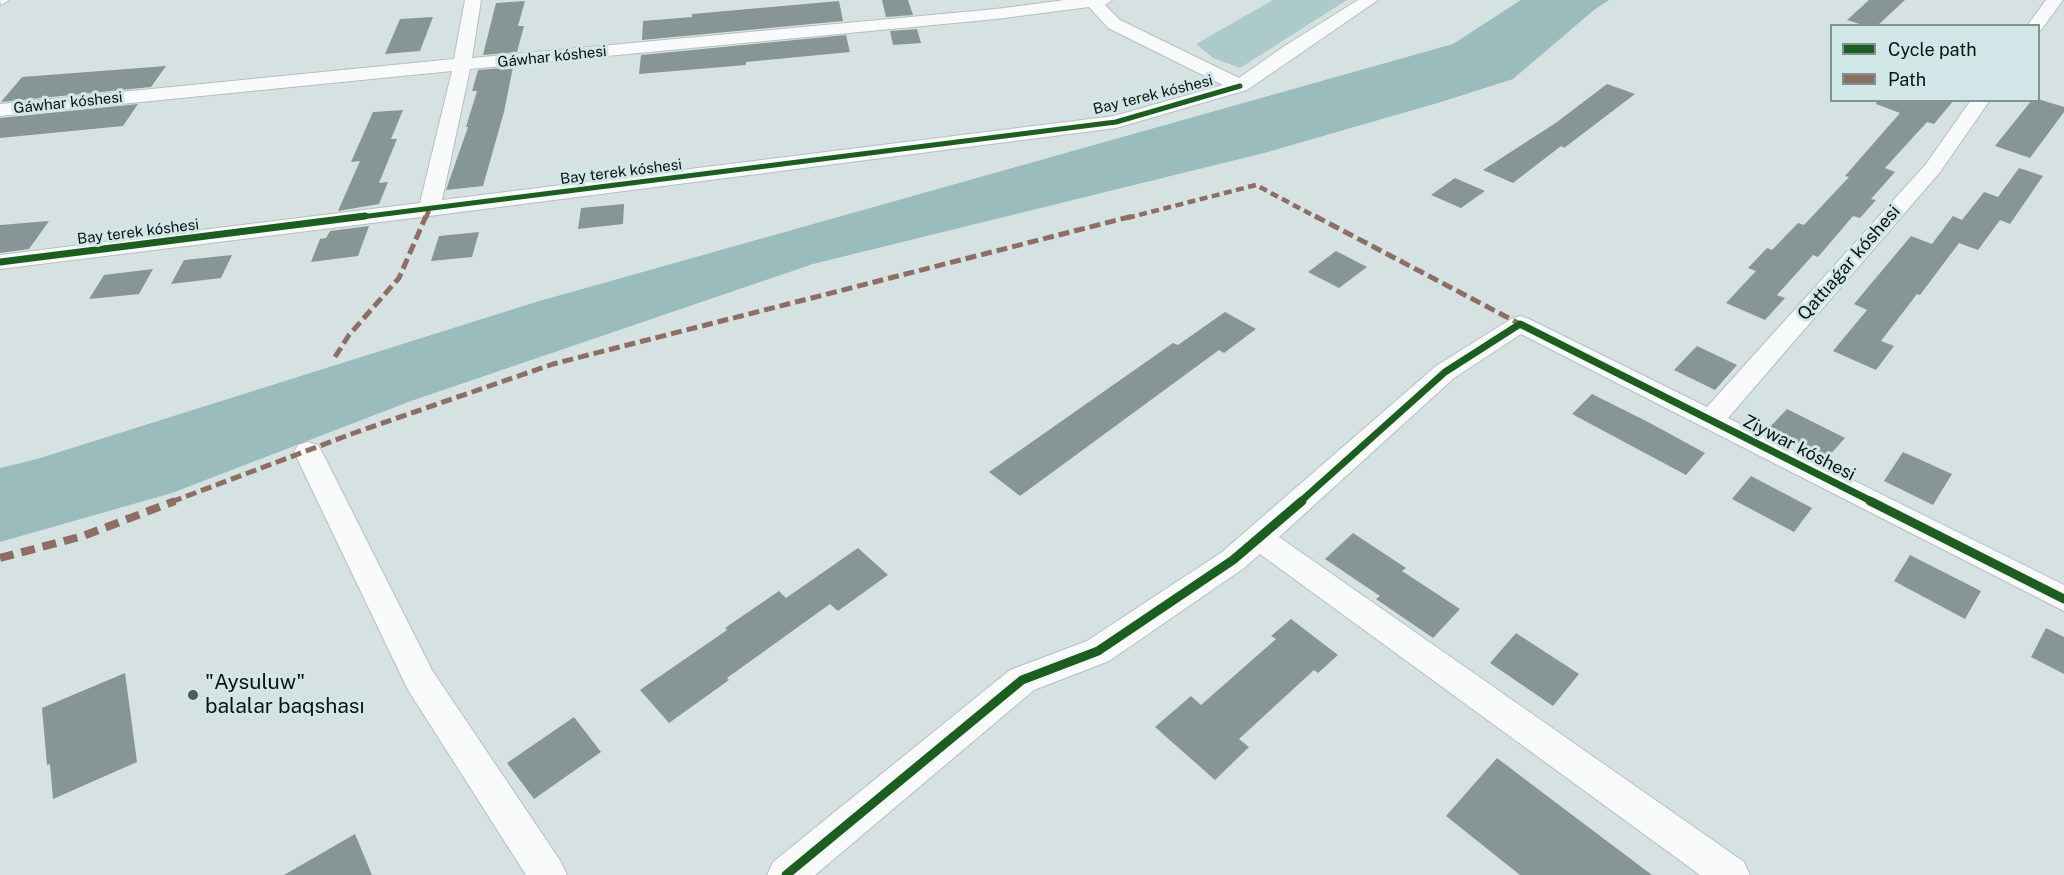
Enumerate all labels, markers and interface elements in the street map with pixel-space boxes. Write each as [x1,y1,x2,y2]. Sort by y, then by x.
legend [1830,24,2040,102]
text: Cycle path [1888,39,1977,60]
street label: Gáwhar kóshesi [497,42,607,72]
text: Path [1888,69,1926,90]
street label: Bay terek kóshesi [1091,71,1215,119]
street label: Gáwhar kóshesi [13,88,123,118]
street label: Bay terek kóshesi [559,156,683,188]
street label: Qattıaǵar kóshesi [1793,201,1905,325]
street label: Bay terek kóshesi [76,216,200,248]
street label: Ziywar kóshesi [1739,410,1859,486]
place label: "Aysuluw" balalar baqshası [205,670,364,720]
marker: "Aysuluw" balalar baqshası [186,688,200,702]

